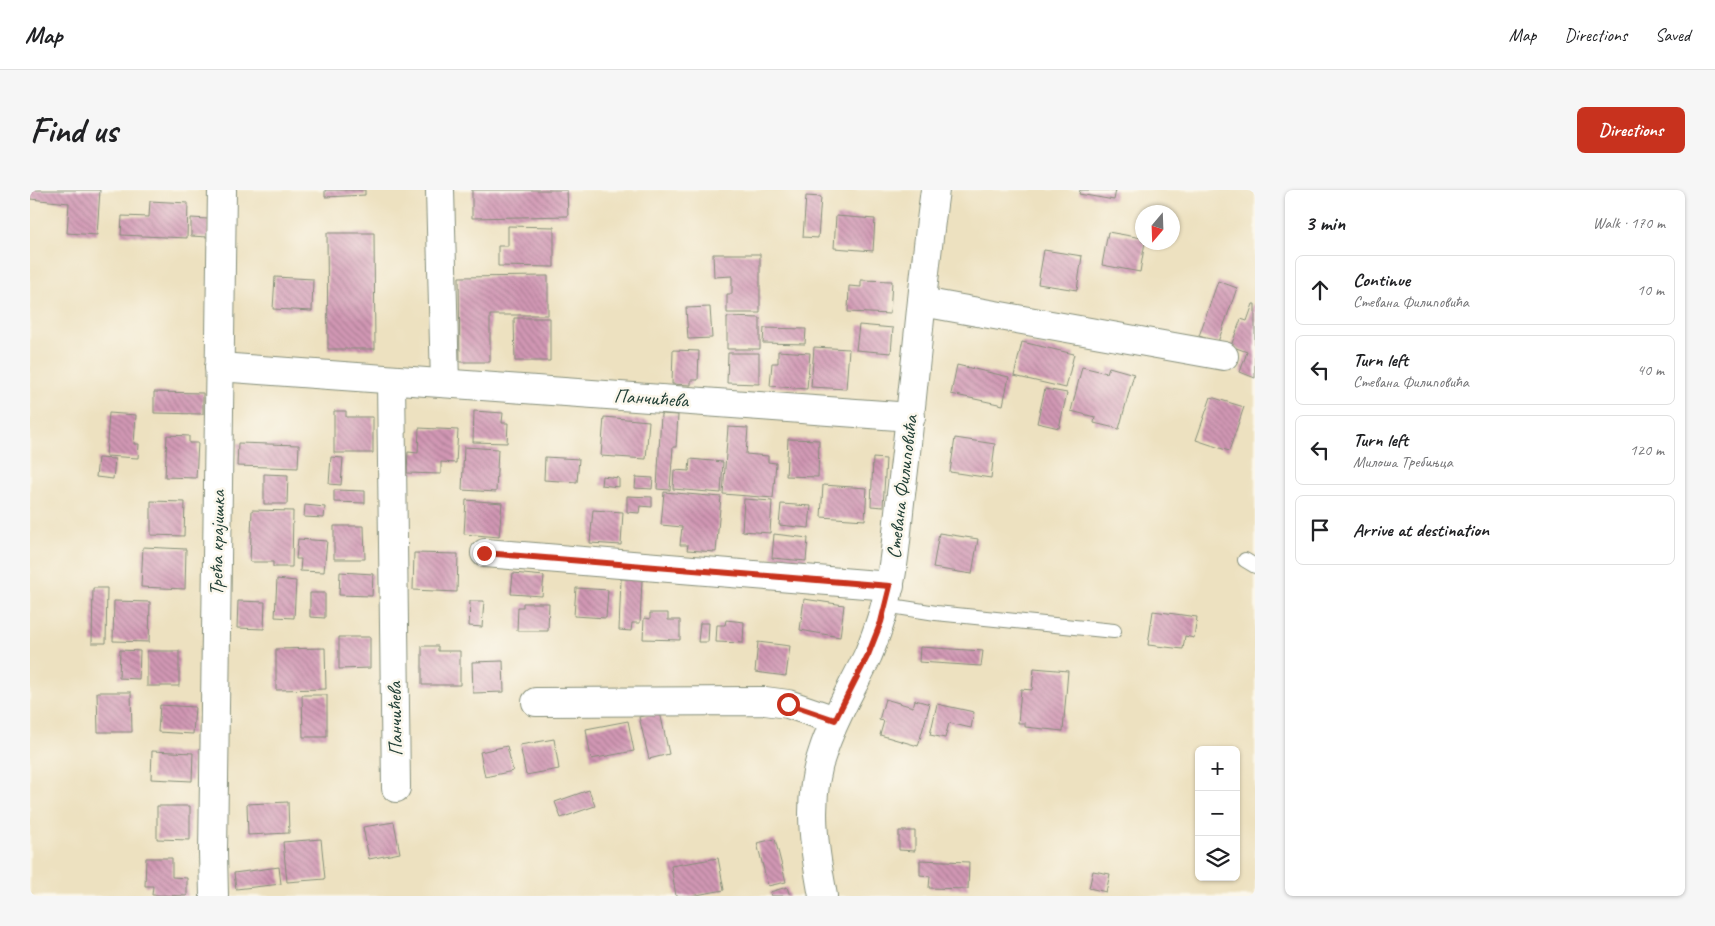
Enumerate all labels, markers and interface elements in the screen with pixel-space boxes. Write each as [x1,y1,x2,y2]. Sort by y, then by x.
text: Map [25,20,62,50]
text: Map [1509,24,1536,46]
text: Directions [1564,24,1627,46]
text: Saved [1655,24,1690,46]
button: Directions [1577,107,1685,153]
text: Find us [30,108,117,153]
north arrow [1135,205,1180,250]
text: 3 min [1305,210,1345,236]
text: Walk · 170 m [1593,213,1665,233]
text: Continue [1353,268,1410,292]
icon: ahead [1306,276,1334,304]
text: 10 m [1637,280,1664,300]
text: Стевана Филиповића [1353,292,1469,312]
text: Turn left [1353,348,1408,372]
icon: left [1306,356,1334,384]
text: 40 m [1637,360,1664,380]
text: Стевана Филиповића [1353,372,1469,392]
street label: Панчићева [613,383,691,413]
street label: Стевана Филиповића [881,412,923,560]
text: Turn left [1353,428,1408,452]
icon: left [1306,436,1334,464]
text: 120 m [1630,440,1664,460]
text: Милоша Требињца [1353,452,1453,472]
street label: Трећа крајишка [204,488,230,596]
icon: arrive [1306,516,1334,544]
text: Arrive at destination [1353,518,1489,542]
route end [473,542,496,565]
street label: Панчићева [382,680,408,756]
route start [777,693,800,716]
map controls [1195,746,1240,881]
button: + [1195,746,1240,791]
button: − [1195,791,1240,836]
button: layers [1195,836,1240,881]

